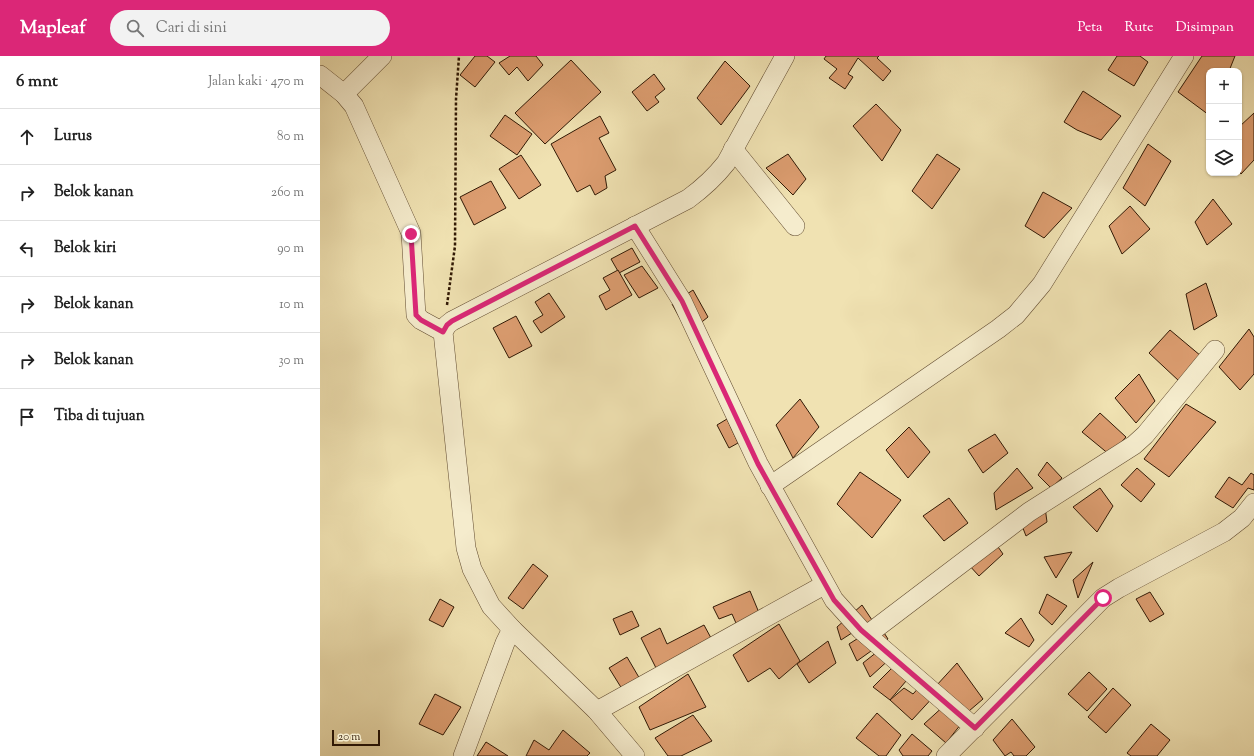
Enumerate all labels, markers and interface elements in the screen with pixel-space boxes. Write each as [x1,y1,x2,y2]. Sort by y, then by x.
search box [110,10,390,46]
text: Mapleaf [20,15,86,42]
icon: search [124,17,146,39]
text: Cari di sini [156,18,227,39]
text: Peta [1077,18,1102,38]
text: Rute [1124,18,1154,38]
text: Disimpan [1176,18,1234,38]
map controls [1206,68,1242,176]
button: + [1206,68,1242,104]
text: 6 mnt [16,70,58,94]
text: Jalan kaki · 470 m [208,73,304,91]
button: − [1206,104,1242,140]
icon: ahead [16,126,38,148]
text: Lurus [54,126,92,147]
text: 80 m [277,128,304,146]
button: layers [1206,140,1242,176]
icon: right [16,182,38,204]
text: Belok kanan [54,182,134,203]
text: 260 m [271,184,304,202]
route end [402,225,420,243]
icon: left [16,238,38,260]
text: Belok kiri [54,238,116,259]
text: 90 m [277,240,304,258]
icon: right [16,294,38,316]
text: Belok kanan [54,294,134,315]
text: 10 m [279,296,304,314]
icon: right [16,350,38,372]
text: Belok kanan [54,350,134,371]
text: 30 m [278,352,304,370]
icon: arrive [16,406,38,428]
text: Tiba di tujuan [54,406,145,427]
route start [1094,589,1112,607]
scale bar [332,728,380,747]
text: 20 m [338,729,360,745]

